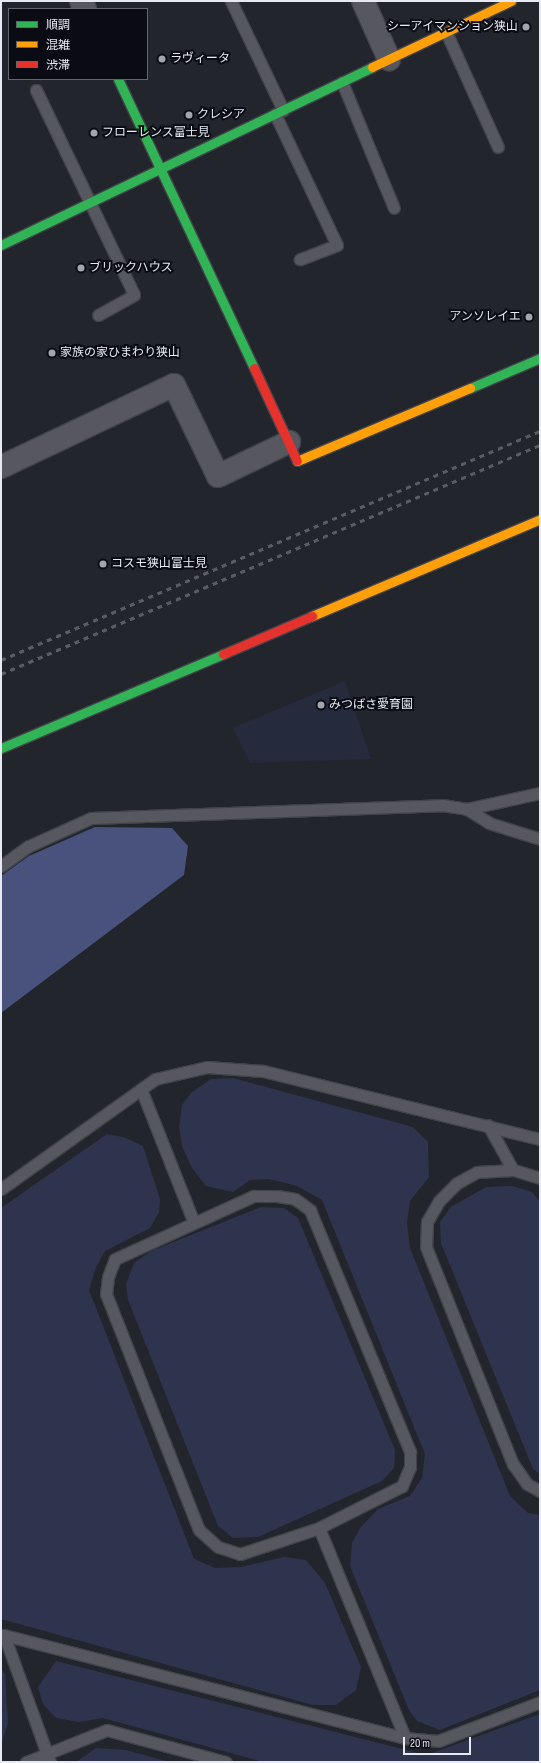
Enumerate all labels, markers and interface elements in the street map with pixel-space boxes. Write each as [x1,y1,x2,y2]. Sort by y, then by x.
legend [8,8,148,80]
text: 順調 [46,18,70,33]
place label: シーアイマンション狭山 [386,20,518,34]
marker: シーアイマンション狭山 [521,22,531,32]
text: 混雑 [46,38,70,53]
place label: ラヴィータ [170,52,230,66]
marker: ラヴィータ [157,54,167,64]
text: 渋滞 [46,58,70,73]
place label: クレシア [197,108,245,122]
marker: クレシア [184,110,194,120]
place label: フローレンス富士見 [102,126,210,140]
marker: フローレンス富士見 [89,128,99,138]
place label: ブリックハウス [89,261,173,275]
marker: ブリックハウス [76,263,86,273]
place label: アンソレイエ [449,310,521,324]
marker: アンソレイエ [524,312,534,322]
place label: 家族の家ひまわり狭山 [60,346,180,360]
marker: 家族の家ひまわり狭山 [47,348,57,358]
place label: コスモ狭山富士見 [111,557,207,571]
marker: コスモ狭山富士見 [98,559,108,569]
place label: みつばさ愛育園 [329,698,413,712]
marker: みつばさ愛育園 [316,700,326,710]
scale bar [405,1729,473,1755]
text: 20 m [410,1736,430,1751]

